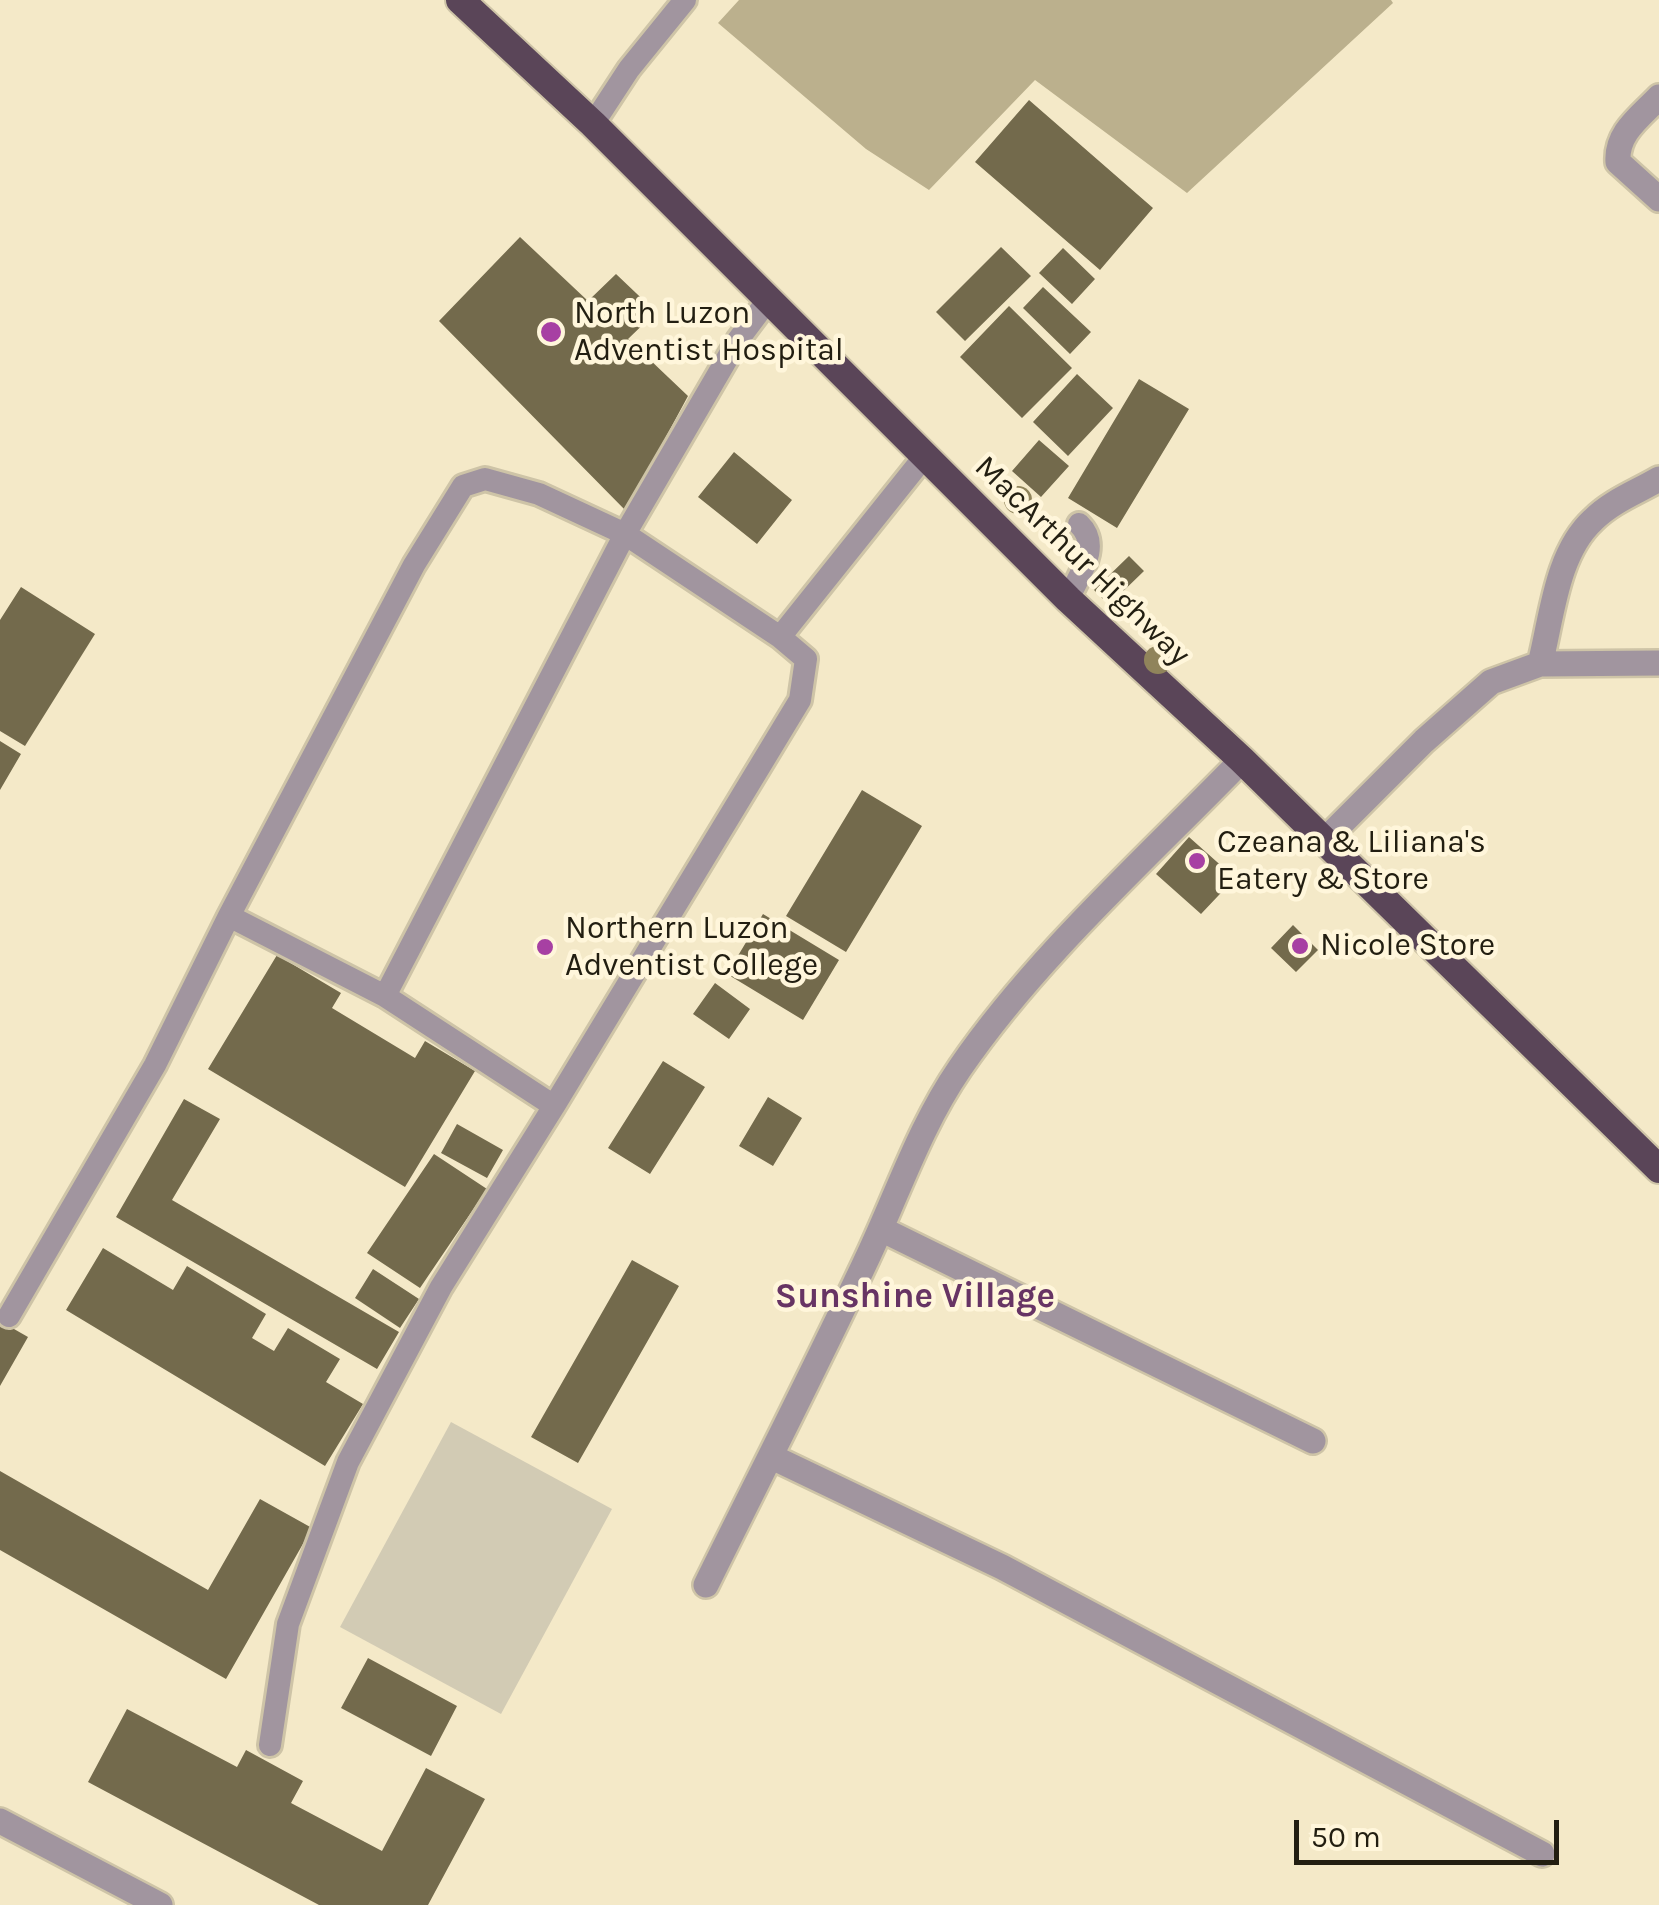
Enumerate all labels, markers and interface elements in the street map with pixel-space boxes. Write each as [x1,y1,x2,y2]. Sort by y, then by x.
place label: North Luzon Adventist Hospital [574,295,844,370]
marker: North Luzon Adventist Hospital [538,319,564,345]
street label: MacArthur Highway [966,448,1198,674]
place label: Czeana & Liliana's Eatery & Store [1217,824,1486,899]
marker: Czeana & Liliana's Eatery & Store [1186,850,1208,872]
place label: Northern Luzon Adventist College [565,910,818,985]
place label: Nicole Store [1320,927,1495,965]
marker: Nicole Store [1289,935,1311,957]
marker: Northern Luzon Adventist College [534,936,556,958]
district label: Sunshine Village [775,1276,1055,1318]
scale bar [1299,1800,1564,1862]
text: 50 m [1311,1819,1381,1855]

